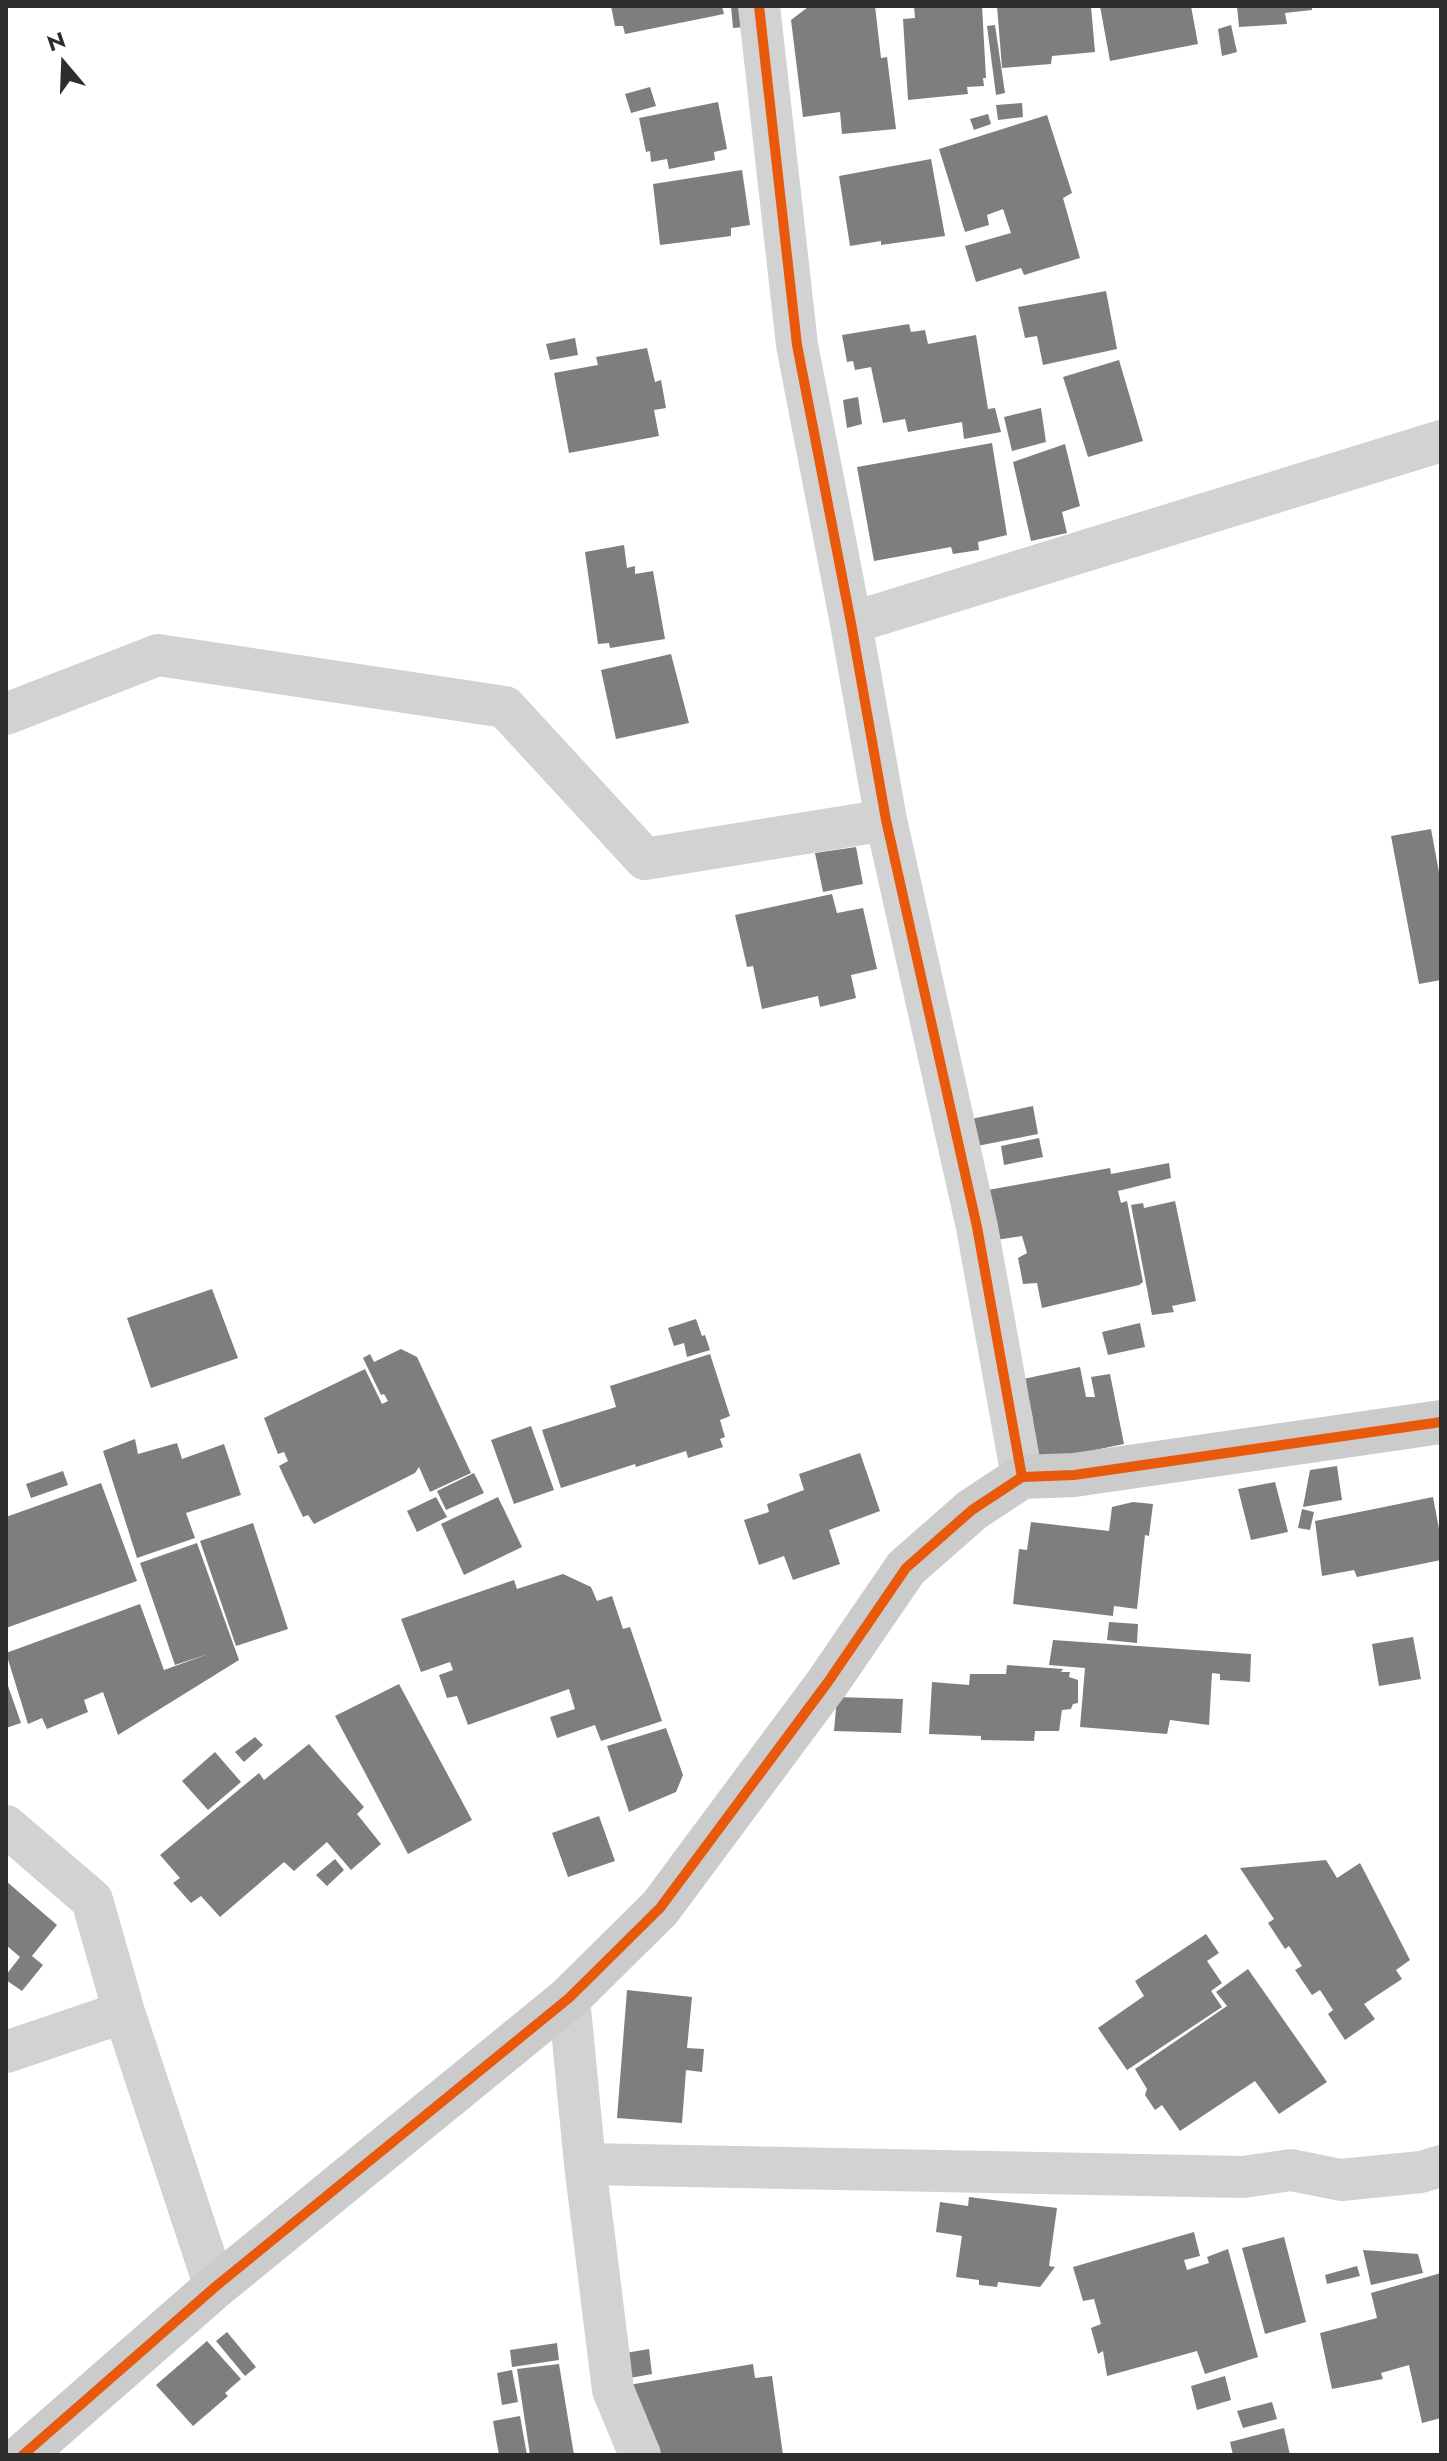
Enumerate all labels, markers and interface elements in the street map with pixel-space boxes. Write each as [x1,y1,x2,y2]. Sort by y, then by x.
text: N [43,23,70,59]
north arrow [24,24,104,104]

